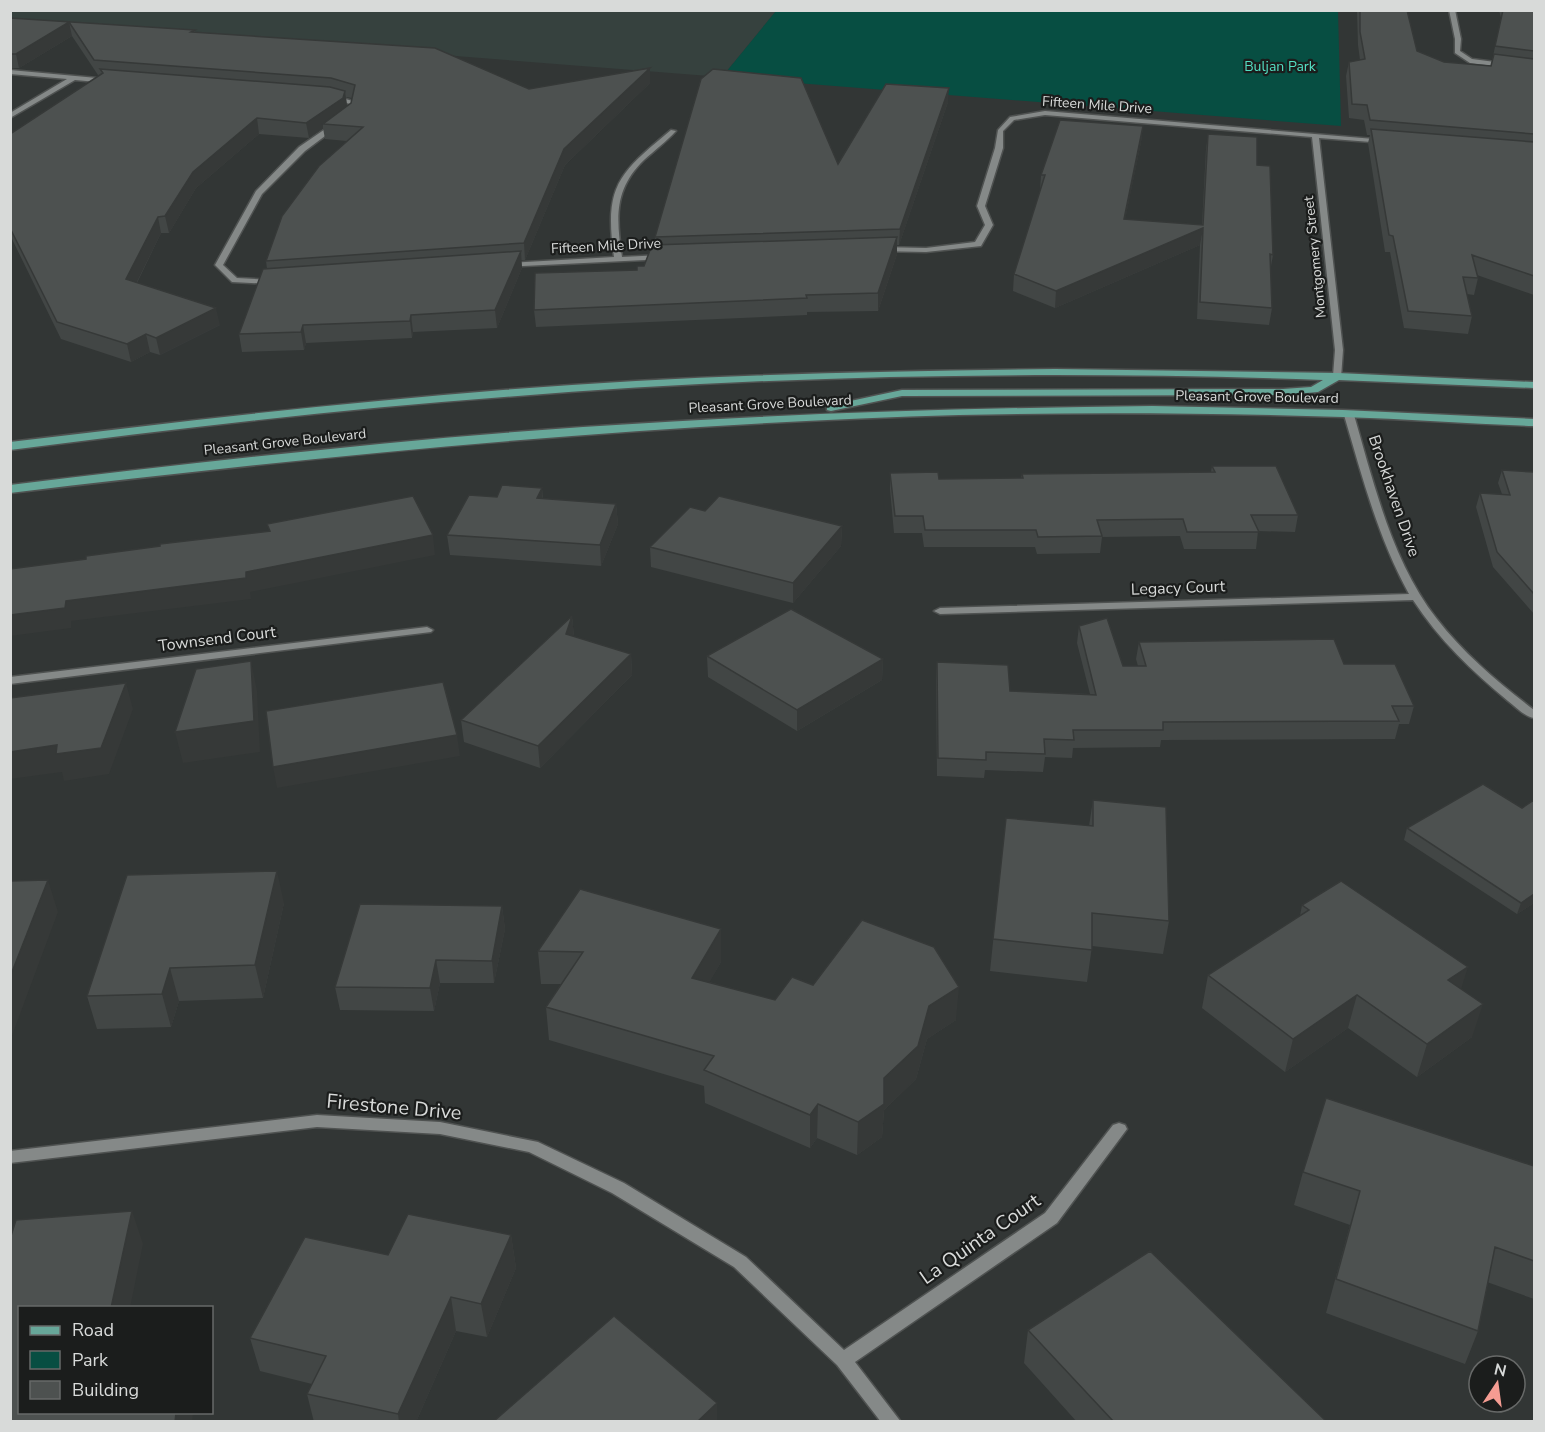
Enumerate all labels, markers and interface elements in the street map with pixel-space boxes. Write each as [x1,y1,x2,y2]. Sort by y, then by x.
park label: Buljan Park [1244,57,1317,76]
street label: Fifteen Mile Drive [1041,92,1153,118]
street label: Montgomery Street [1299,195,1331,319]
street label: Fifteen Mile Drive [551,234,661,258]
street label: Pleasant Grove Boulevard [1175,386,1339,408]
street label: Pleasant Grove Boulevard [688,390,852,418]
street label: Pleasant Grove Boulevard [203,424,367,460]
street label: Brookhaven Drive [1363,432,1425,560]
street label: Legacy Court [1130,575,1226,601]
street label: Townsend Court [157,621,277,657]
street label: Firestone Drive [325,1088,463,1126]
street label: La Quinta Court [914,1187,1047,1291]
legend [18,1306,213,1414]
text: Road [72,1318,114,1342]
text: Park [72,1348,109,1372]
north arrow [1467,1354,1527,1414]
text: N [1492,1358,1508,1382]
text: Building [72,1378,139,1402]

